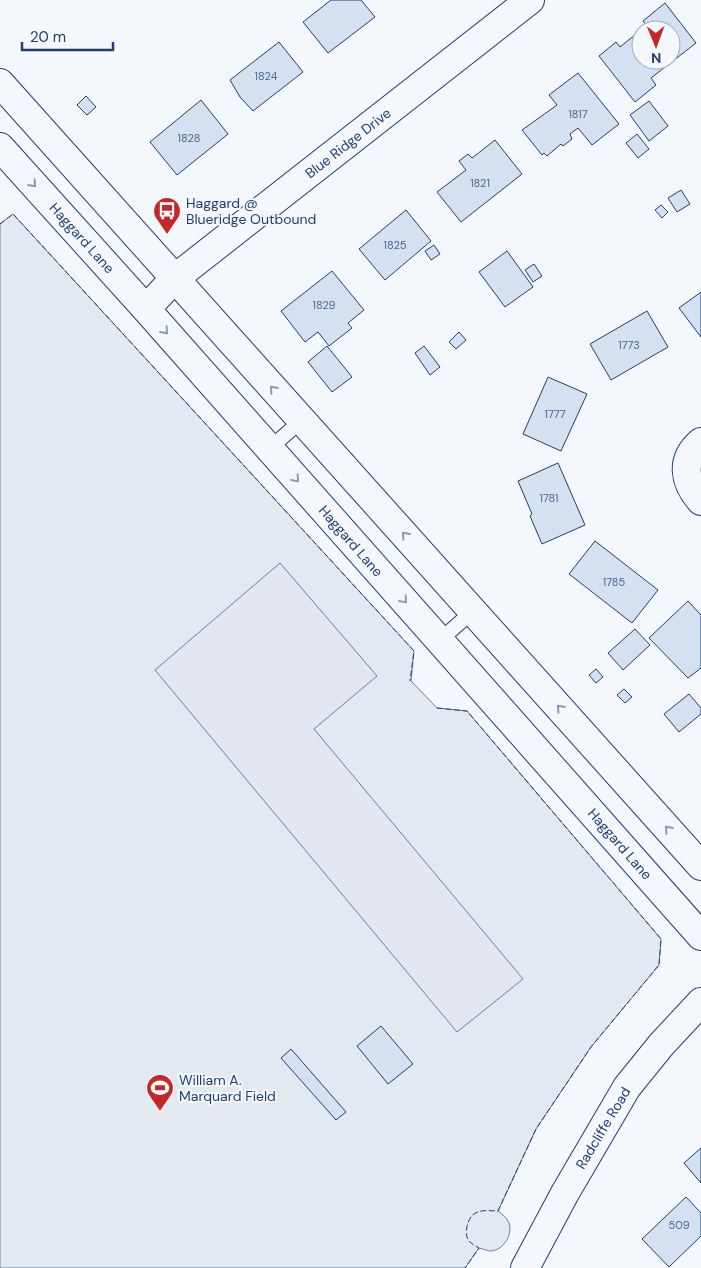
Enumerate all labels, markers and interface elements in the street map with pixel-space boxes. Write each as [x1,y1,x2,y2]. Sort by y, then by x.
scale bar [22,20,114,52]
north arrow [631,20,681,70]
text: 20 m [30,27,66,47]
text: N [651,49,661,67]
house number: 1824 [255,69,278,83]
street label: Blue Ridge Drive [301,104,395,182]
house number: 1817 [568,107,588,121]
house number: 1828 [178,131,200,145]
house number: 1821 [470,176,490,190]
one-way arrow [27,178,36,187]
place label: Haggard @ Blueridge Outbound [186,194,316,228]
bus stop icon: Haggard @ Blueridge Outbound [152,196,182,235]
street label: Haggard Lane [46,199,118,277]
house number: 1825 [384,238,407,252]
house number: 1829 [312,298,336,312]
one-way arrow [160,325,169,334]
house number: 1773 [618,338,640,352]
one-way arrow [269,385,278,394]
house number: 1777 [544,407,566,421]
one-way arrow [290,473,299,482]
house number: 1781 [539,491,559,505]
street label: Haggard Lane [315,502,387,580]
one-way arrow [401,532,410,541]
house number: 1785 [603,575,626,589]
one-way arrow [398,595,407,604]
one-way arrow [557,705,566,714]
street label: Haggard Lane [584,805,656,883]
one-way arrow [665,826,674,835]
place label: William A. Marquard Field [179,1071,276,1105]
sports icon: William A. Marquard Field [145,1073,175,1112]
street label: Radcliffe Road [571,1084,635,1172]
house number: 509 [668,1218,690,1232]

